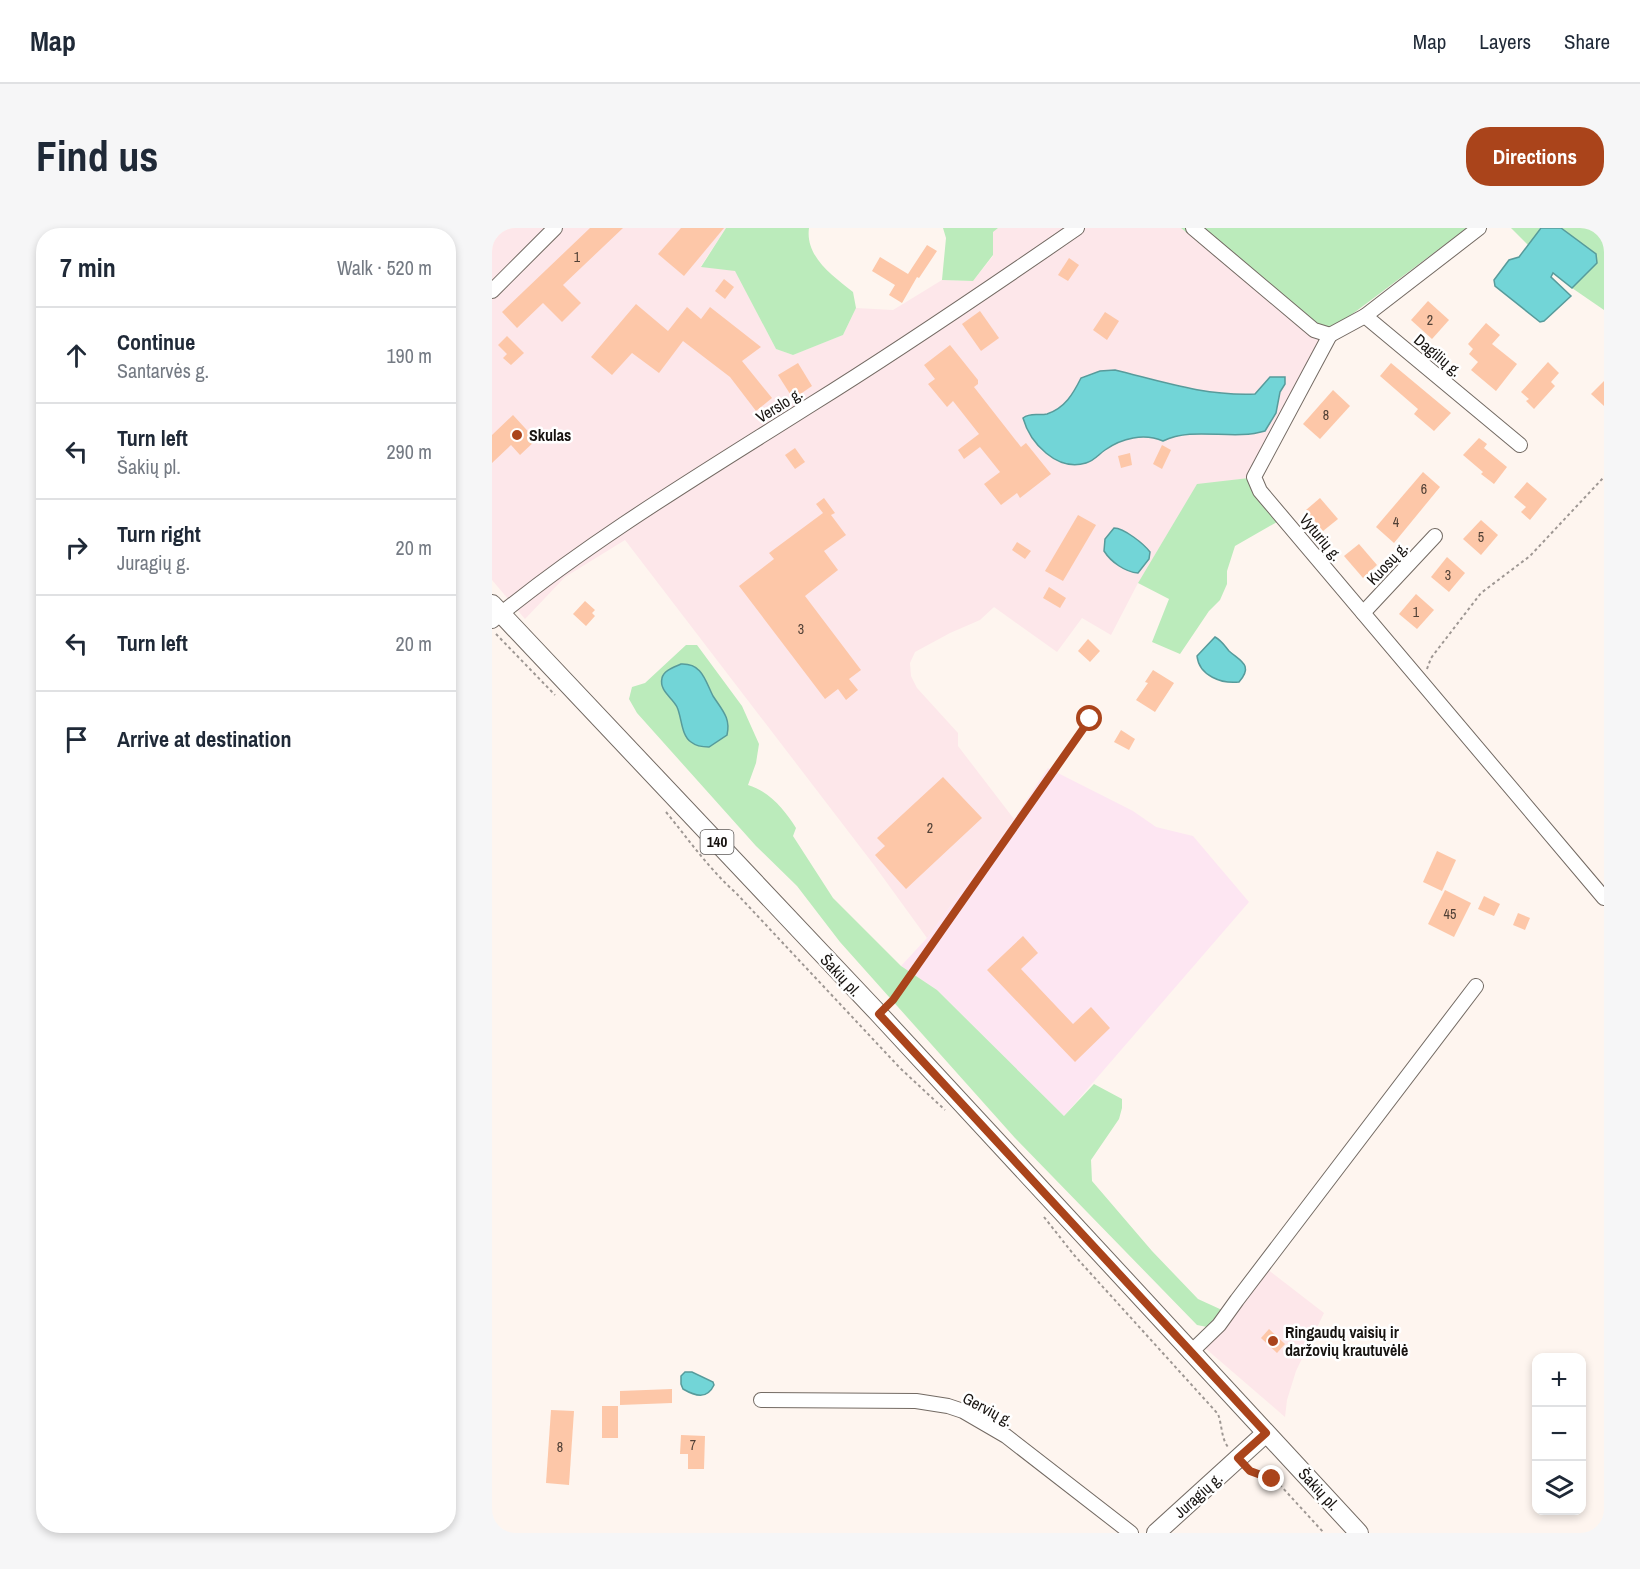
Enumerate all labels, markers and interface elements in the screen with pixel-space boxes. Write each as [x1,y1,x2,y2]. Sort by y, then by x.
text: Map [30,22,76,60]
text: Map [1413,27,1446,56]
text: Layers [1479,27,1531,56]
text: Share [1564,27,1610,56]
button: Directions [1466,127,1604,186]
text: Find us [36,128,158,184]
house number: 1 [574,248,581,266]
text: 7 min [60,250,116,285]
text: Walk · 520 m [337,254,432,281]
house number: 2 [1427,311,1433,329]
text: Continue [117,327,195,357]
street label: Dagilių g. [1409,329,1467,381]
icon: ahead [60,339,93,372]
text: 190 m [386,342,432,369]
text: Santarvės g. [117,357,209,384]
street label: Verslo g. [752,382,806,428]
house number: 8 [1323,406,1329,424]
text: Turn left [117,423,188,453]
place label: Skulas [529,424,571,446]
marker: Skulas [510,428,524,442]
icon: left [60,435,93,468]
text: 290 m [386,438,432,465]
text: Šakių pl. [117,453,181,480]
house number: 6 [1421,480,1427,498]
street label: Vyturių g. [1295,509,1347,565]
house number: 4 [1393,513,1400,531]
text: Turn right [117,519,201,549]
house number: 5 [1478,528,1484,546]
icon: right [60,531,93,564]
text: 20 m [396,534,432,561]
street label: Kuosų g. [1361,537,1413,589]
text: Juragių g. [117,549,190,576]
house number: 3 [1445,566,1451,584]
house number: 1 [1413,603,1420,621]
house number: 3 [798,620,804,638]
icon: left [60,627,93,660]
text: Turn left [117,628,188,658]
text: 20 m [396,630,432,657]
route start [1076,705,1102,731]
icon: arrive [60,723,93,756]
text: Arrive at destination [117,724,291,754]
house number: 2 [927,819,933,837]
road number: 140 [700,830,734,854]
house number: 45 [1444,905,1456,923]
street label: Šakių pl. [816,949,866,1001]
place label: Ringaudų vaisių ir daržovių krautuvėlė [1285,1321,1408,1361]
marker: Ringaudų vaisių ir daržovių krautuvėlė [1266,1334,1280,1348]
map controls [1532,1353,1586,1515]
button: + [1532,1353,1586,1407]
street label: Gervių g. [959,1387,1017,1431]
button: − [1532,1407,1586,1461]
house number: 7 [690,1436,696,1454]
house number: 8 [557,1438,563,1456]
button: layers [1532,1461,1586,1515]
street label: Šakių pl. [1294,1463,1344,1515]
route end [1258,1465,1284,1491]
street label: Juragių g. [1169,1467,1227,1523]

